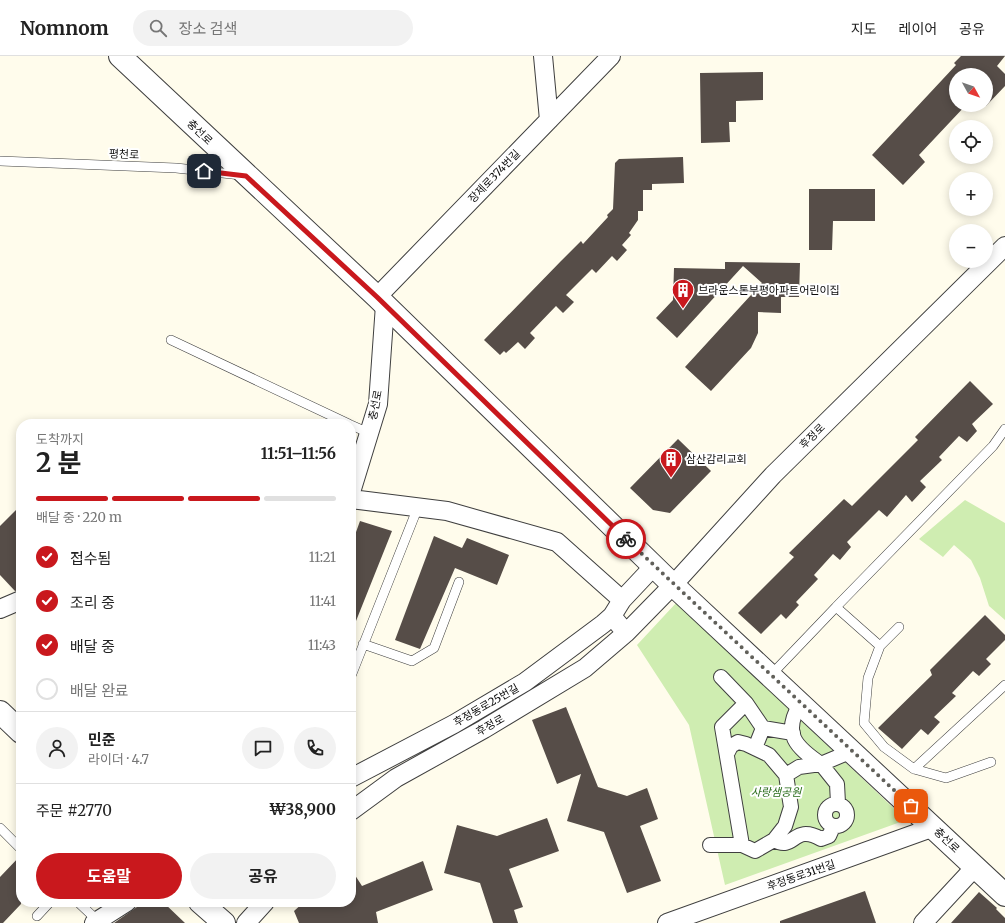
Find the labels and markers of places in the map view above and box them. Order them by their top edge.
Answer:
pin [187,154,221,188]
building icon: 브라운스톤부평아파트어린이집 [670,277,696,310]
place label: 브라운스톤부평아파트어린이집 [698,283,840,297]
building icon: 삼산감리교회 [658,446,684,479]
place label: 삼산감리교회 [686,452,747,466]
pin [894,789,928,823]

